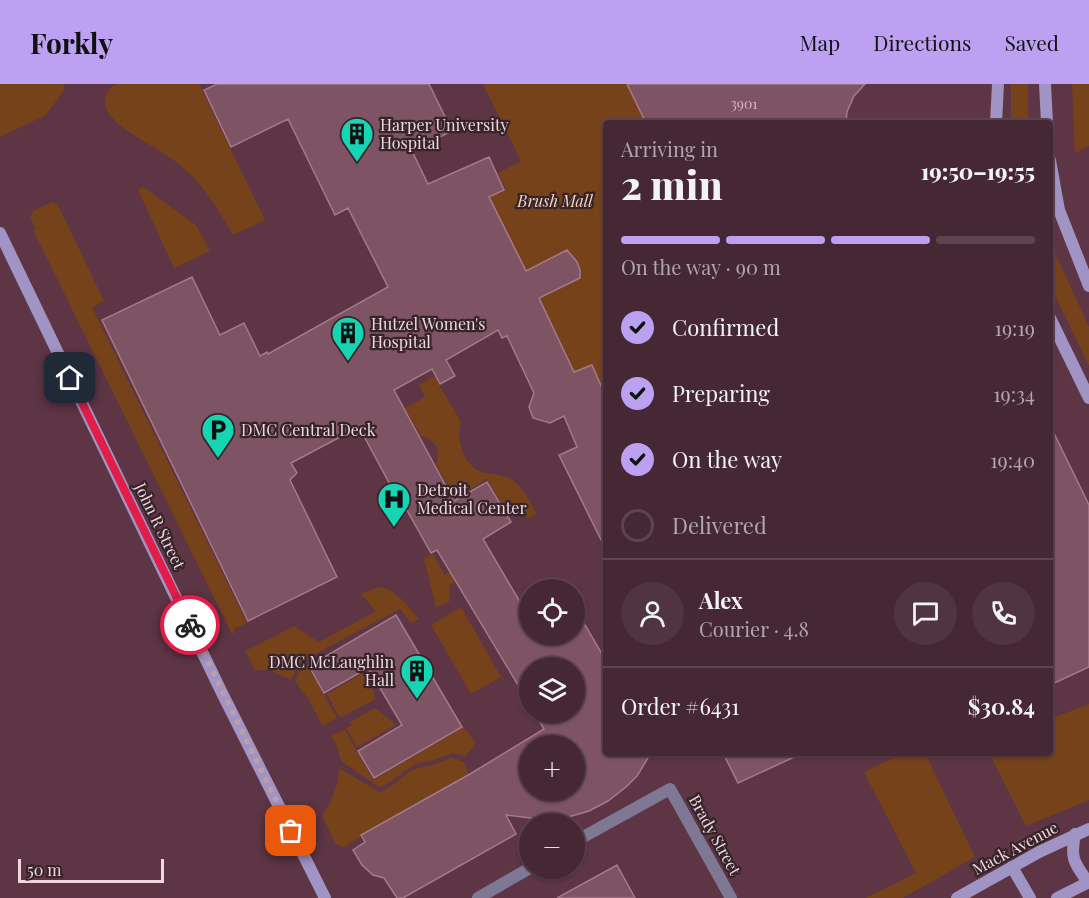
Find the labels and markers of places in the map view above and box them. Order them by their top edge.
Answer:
place label: Harper University Hospital [380,114,509,153]
building icon: Harper University Hospital [339,116,375,163]
place label: Hutzel Women's Hospital [371,313,485,352]
building icon: Hutzel Women's Hospital [330,315,366,362]
pin [44,352,95,403]
parking icon: DMC Central Deck [200,412,236,459]
place label: DMC Central Deck [241,419,376,440]
place label: Detroit Medical Center [417,479,527,518]
hospital icon: Detroit Medical Center [376,481,412,528]
place label: DMC McLaughlin Hall [269,651,394,690]
building icon: DMC McLaughlin Hall [399,653,435,700]
pin [265,805,316,856]

